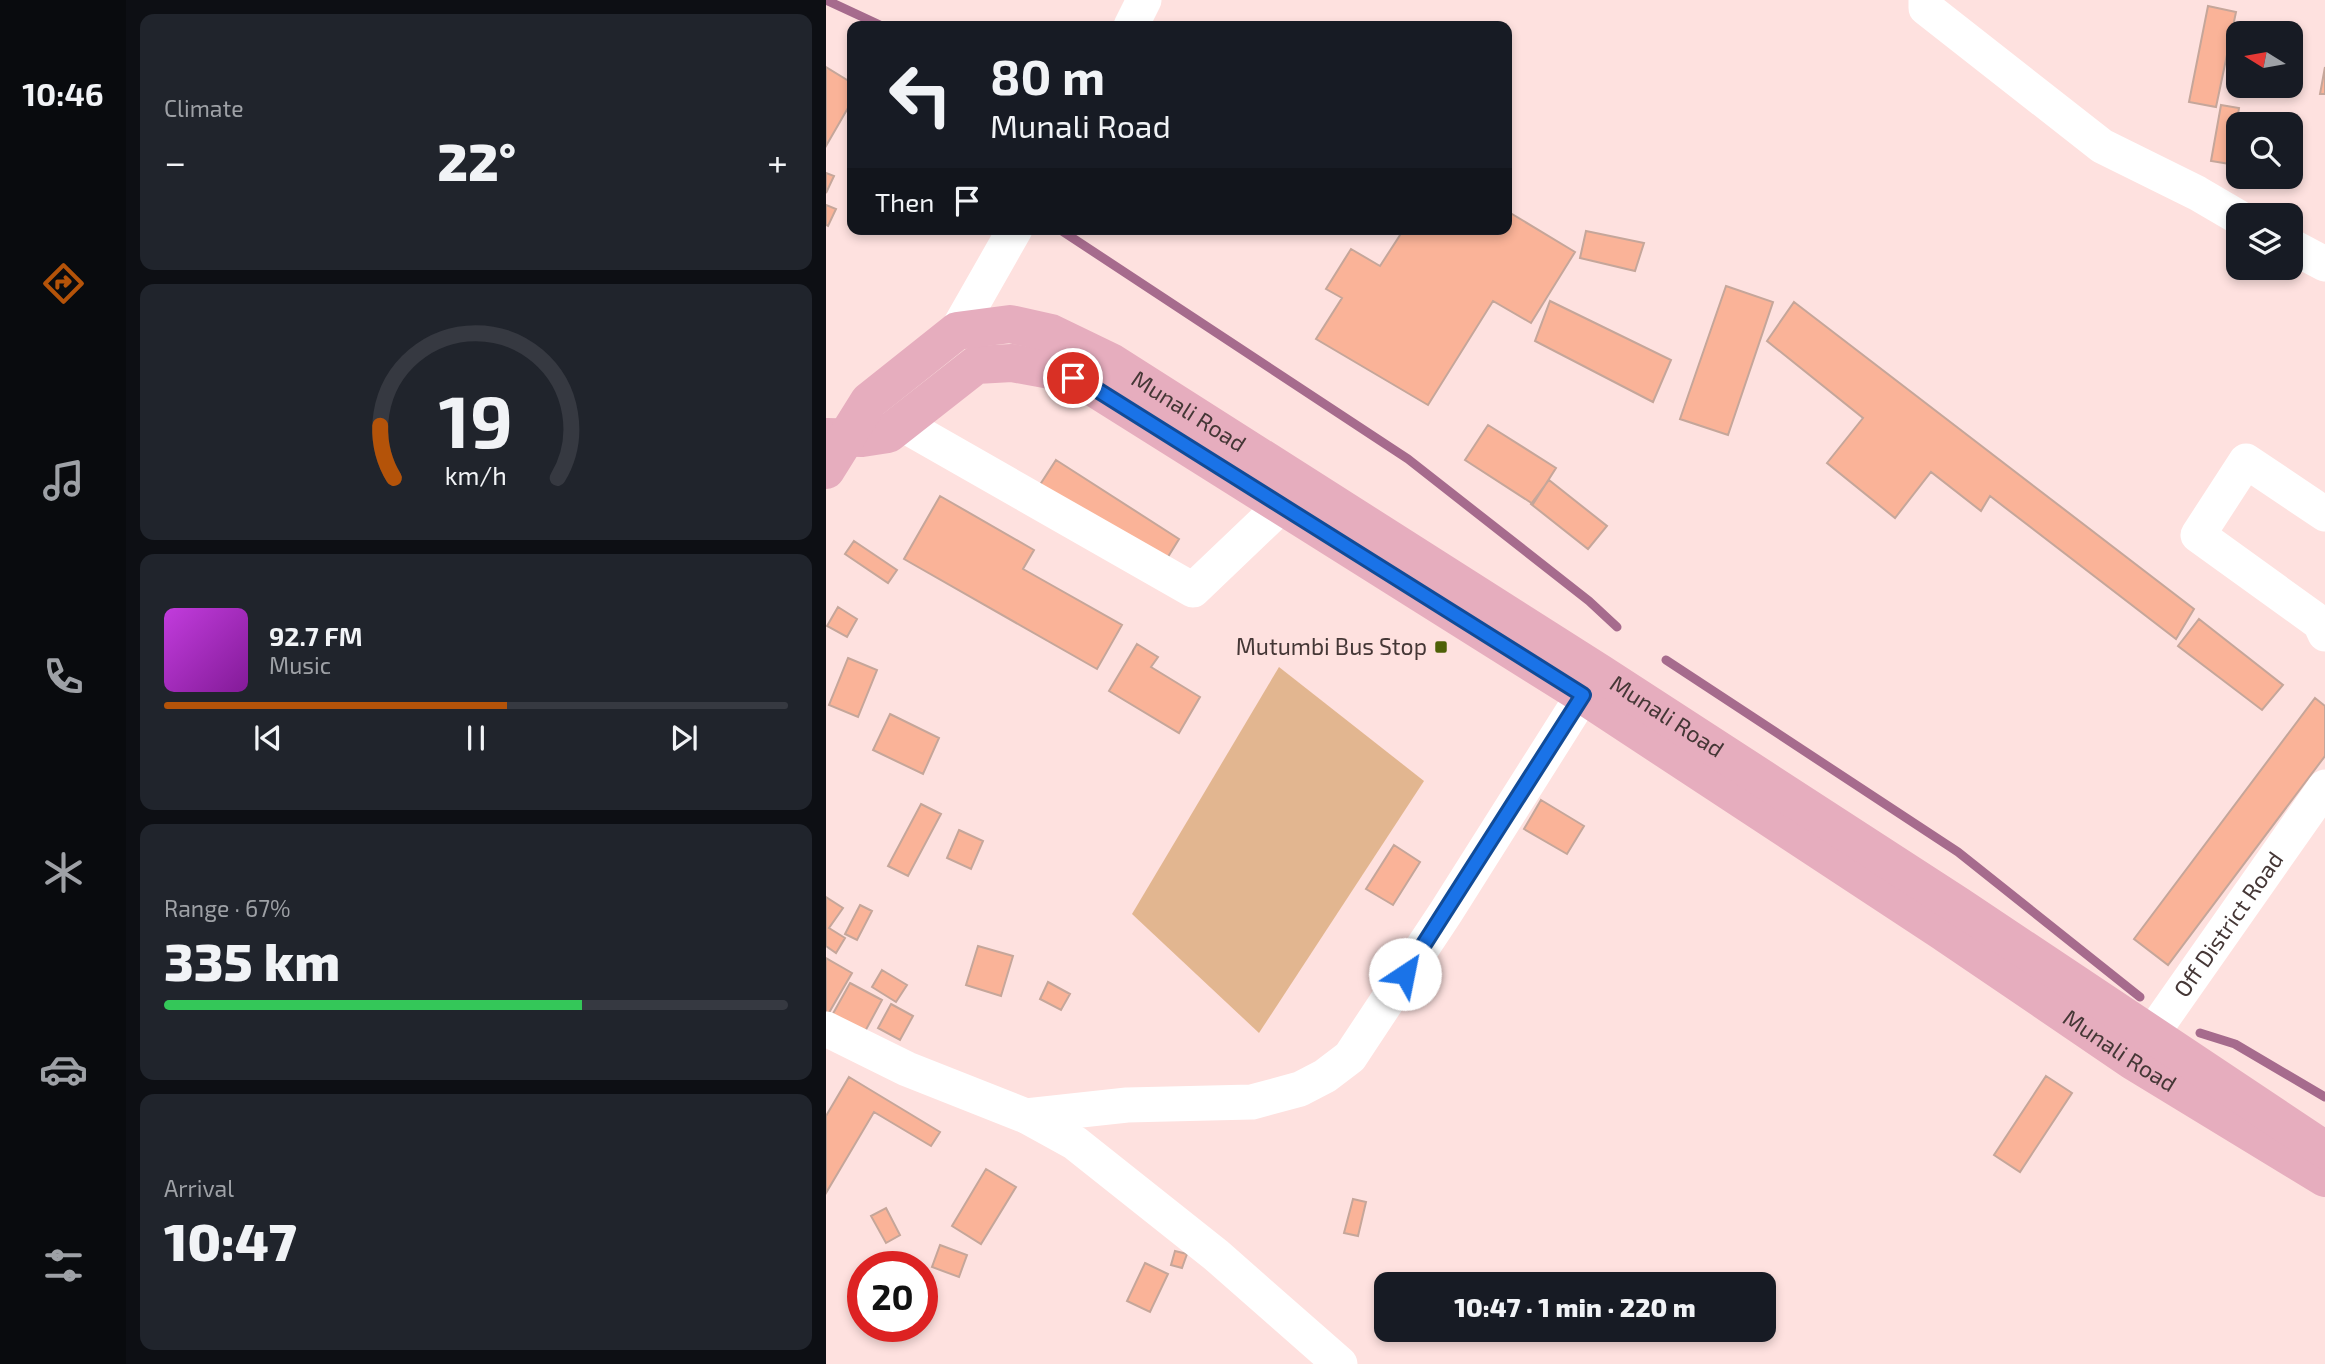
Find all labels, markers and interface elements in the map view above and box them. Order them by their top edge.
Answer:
north arrow [2226,21,2303,98]
map controls [2226,21,2303,280]
text: 80 m [990,46,1105,105]
icon: left [875,49,966,140]
text: 10:46 [22,74,104,112]
text: Climate [164,94,244,122]
text: Munali Road [990,106,1171,144]
button: search [2226,112,2303,189]
text: 22° [437,129,516,191]
text: − [164,138,186,184]
text: + [767,138,788,184]
icon: arrive [948,182,986,220]
text: Then [875,186,934,217]
button: layers [2226,203,2303,280]
icon: directions [39,259,88,308]
pin [1043,348,1103,408]
icon: arrive [1054,359,1092,397]
street label: Munali Road [1127,364,1252,457]
text: 19 [439,375,513,463]
icon: music [39,456,88,505]
text: km/h [445,460,507,490]
text: 92.7 FM [269,620,363,651]
place label: Mutumbi Bus Stop [1236,632,1427,660]
marker: Mutumbi Bus Stop [1433,639,1449,655]
text: Music [269,651,331,679]
icon: phone [39,652,88,701]
street label: Munali Road [1605,668,1730,763]
icon: previous [249,719,287,757]
icon: pause [457,719,495,757]
icon: next [665,719,703,757]
street label: Off District Road [2167,846,2288,1002]
icon: climate [39,848,88,897]
text: Range · 67% [164,894,290,922]
text: 335 km [164,929,340,991]
position arrow [1368,937,1442,1011]
street label: Munali Road [2058,1003,2182,1097]
icon: car [39,1045,88,1094]
text: Arrival [164,1174,234,1202]
text: 10:47 [164,1209,297,1271]
icon: filters [39,1241,88,1290]
speed limit sign: 20 [847,1251,938,1342]
text: 10:47 · 1 min · 220 m [1454,1291,1696,1322]

